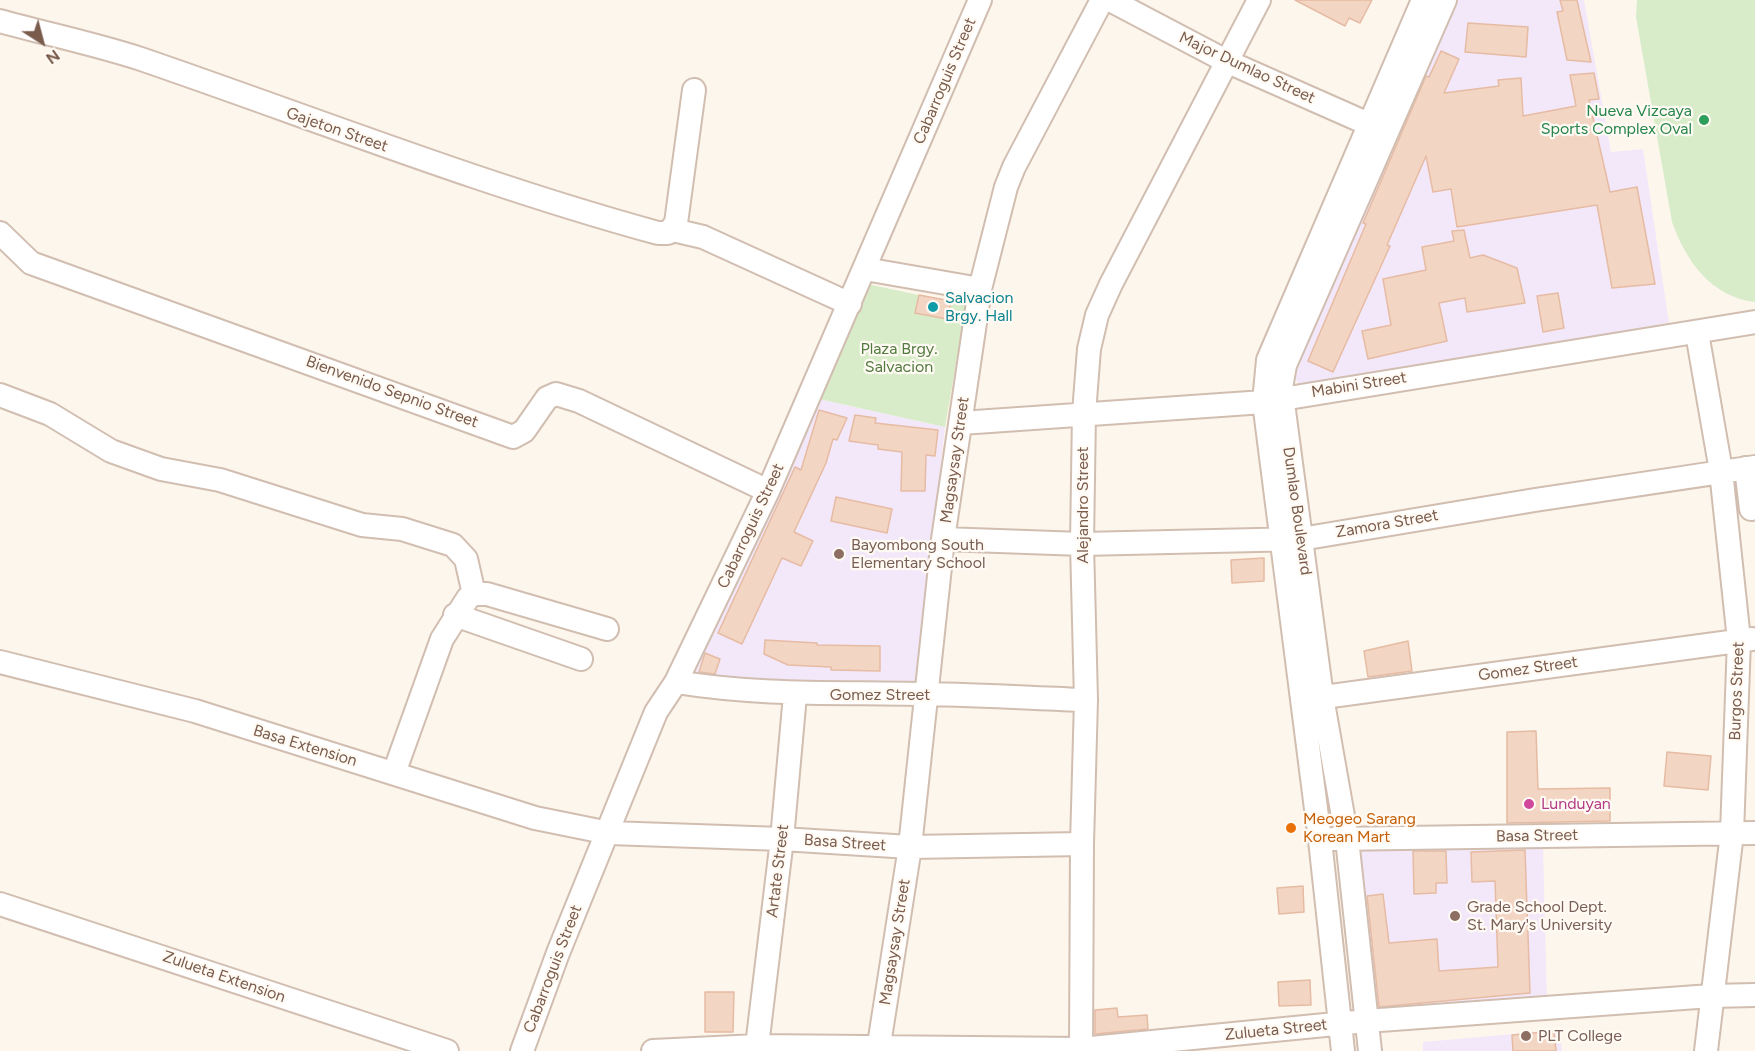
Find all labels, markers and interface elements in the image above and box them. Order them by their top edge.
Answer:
north arrow [12,12,72,72]
street label: Cabarroguis Street [910,15,980,147]
street label: Major Dumlao Street [1176,28,1318,108]
text: N [42,46,63,68]
place label: Nueva Vizcaya Sports Complex Oval [1541,101,1692,139]
street label: Gajeton Street [284,104,390,156]
marker: Nueva Vizcaya Sports Complex Oval [1697,113,1711,127]
place label: Salvacion Brgy. Hall [945,288,1013,326]
marker: Salvacion Brgy. Hall [926,300,940,314]
park label: Plaza Brgy. Salvacion [860,339,938,377]
street label: Bienvenido Sepnio Street [303,352,481,432]
street label: Mabini Street [1310,368,1408,402]
street label: Magsaysay Street [937,395,973,525]
street label: Alejandro Street [1073,446,1093,564]
street label: Dumlao Boulevard [1278,446,1316,576]
street label: Cabarroguis Street [714,461,788,591]
street label: Zamora Street [1334,506,1440,542]
place label: Bayombong South Elementary School [851,535,985,573]
marker: Bayombong South Elementary School [832,547,846,561]
street label: Burgos Street [1726,641,1748,741]
street label: Gomez Street [1477,653,1579,685]
street label: Gomez Street [830,685,930,705]
street label: Basa Extension [251,721,359,771]
place label: Lunduyan [1541,794,1611,814]
marker: Lunduyan [1522,797,1536,811]
place label: Meogeo Sarang Korean Mart [1303,809,1416,847]
marker: Meogeo Sarang Korean Mart [1284,821,1298,835]
street label: Artate Street [763,823,793,919]
street label: Basa Street [1496,826,1578,846]
street label: Basa Street [803,831,887,855]
street label: Magsaysay Street [876,877,914,1007]
place label: Grade School Dept. St. Mary's University [1467,897,1612,935]
street label: Cabarroguis Street [520,902,586,1036]
marker: Grade School Dept. St. Mary's University [1448,909,1462,923]
street label: Zulueta Extension [160,947,288,1007]
street label: Zulueta Street [1224,1015,1328,1045]
place label: PLT College [1538,1026,1622,1046]
marker: PLT College [1519,1029,1533,1043]

